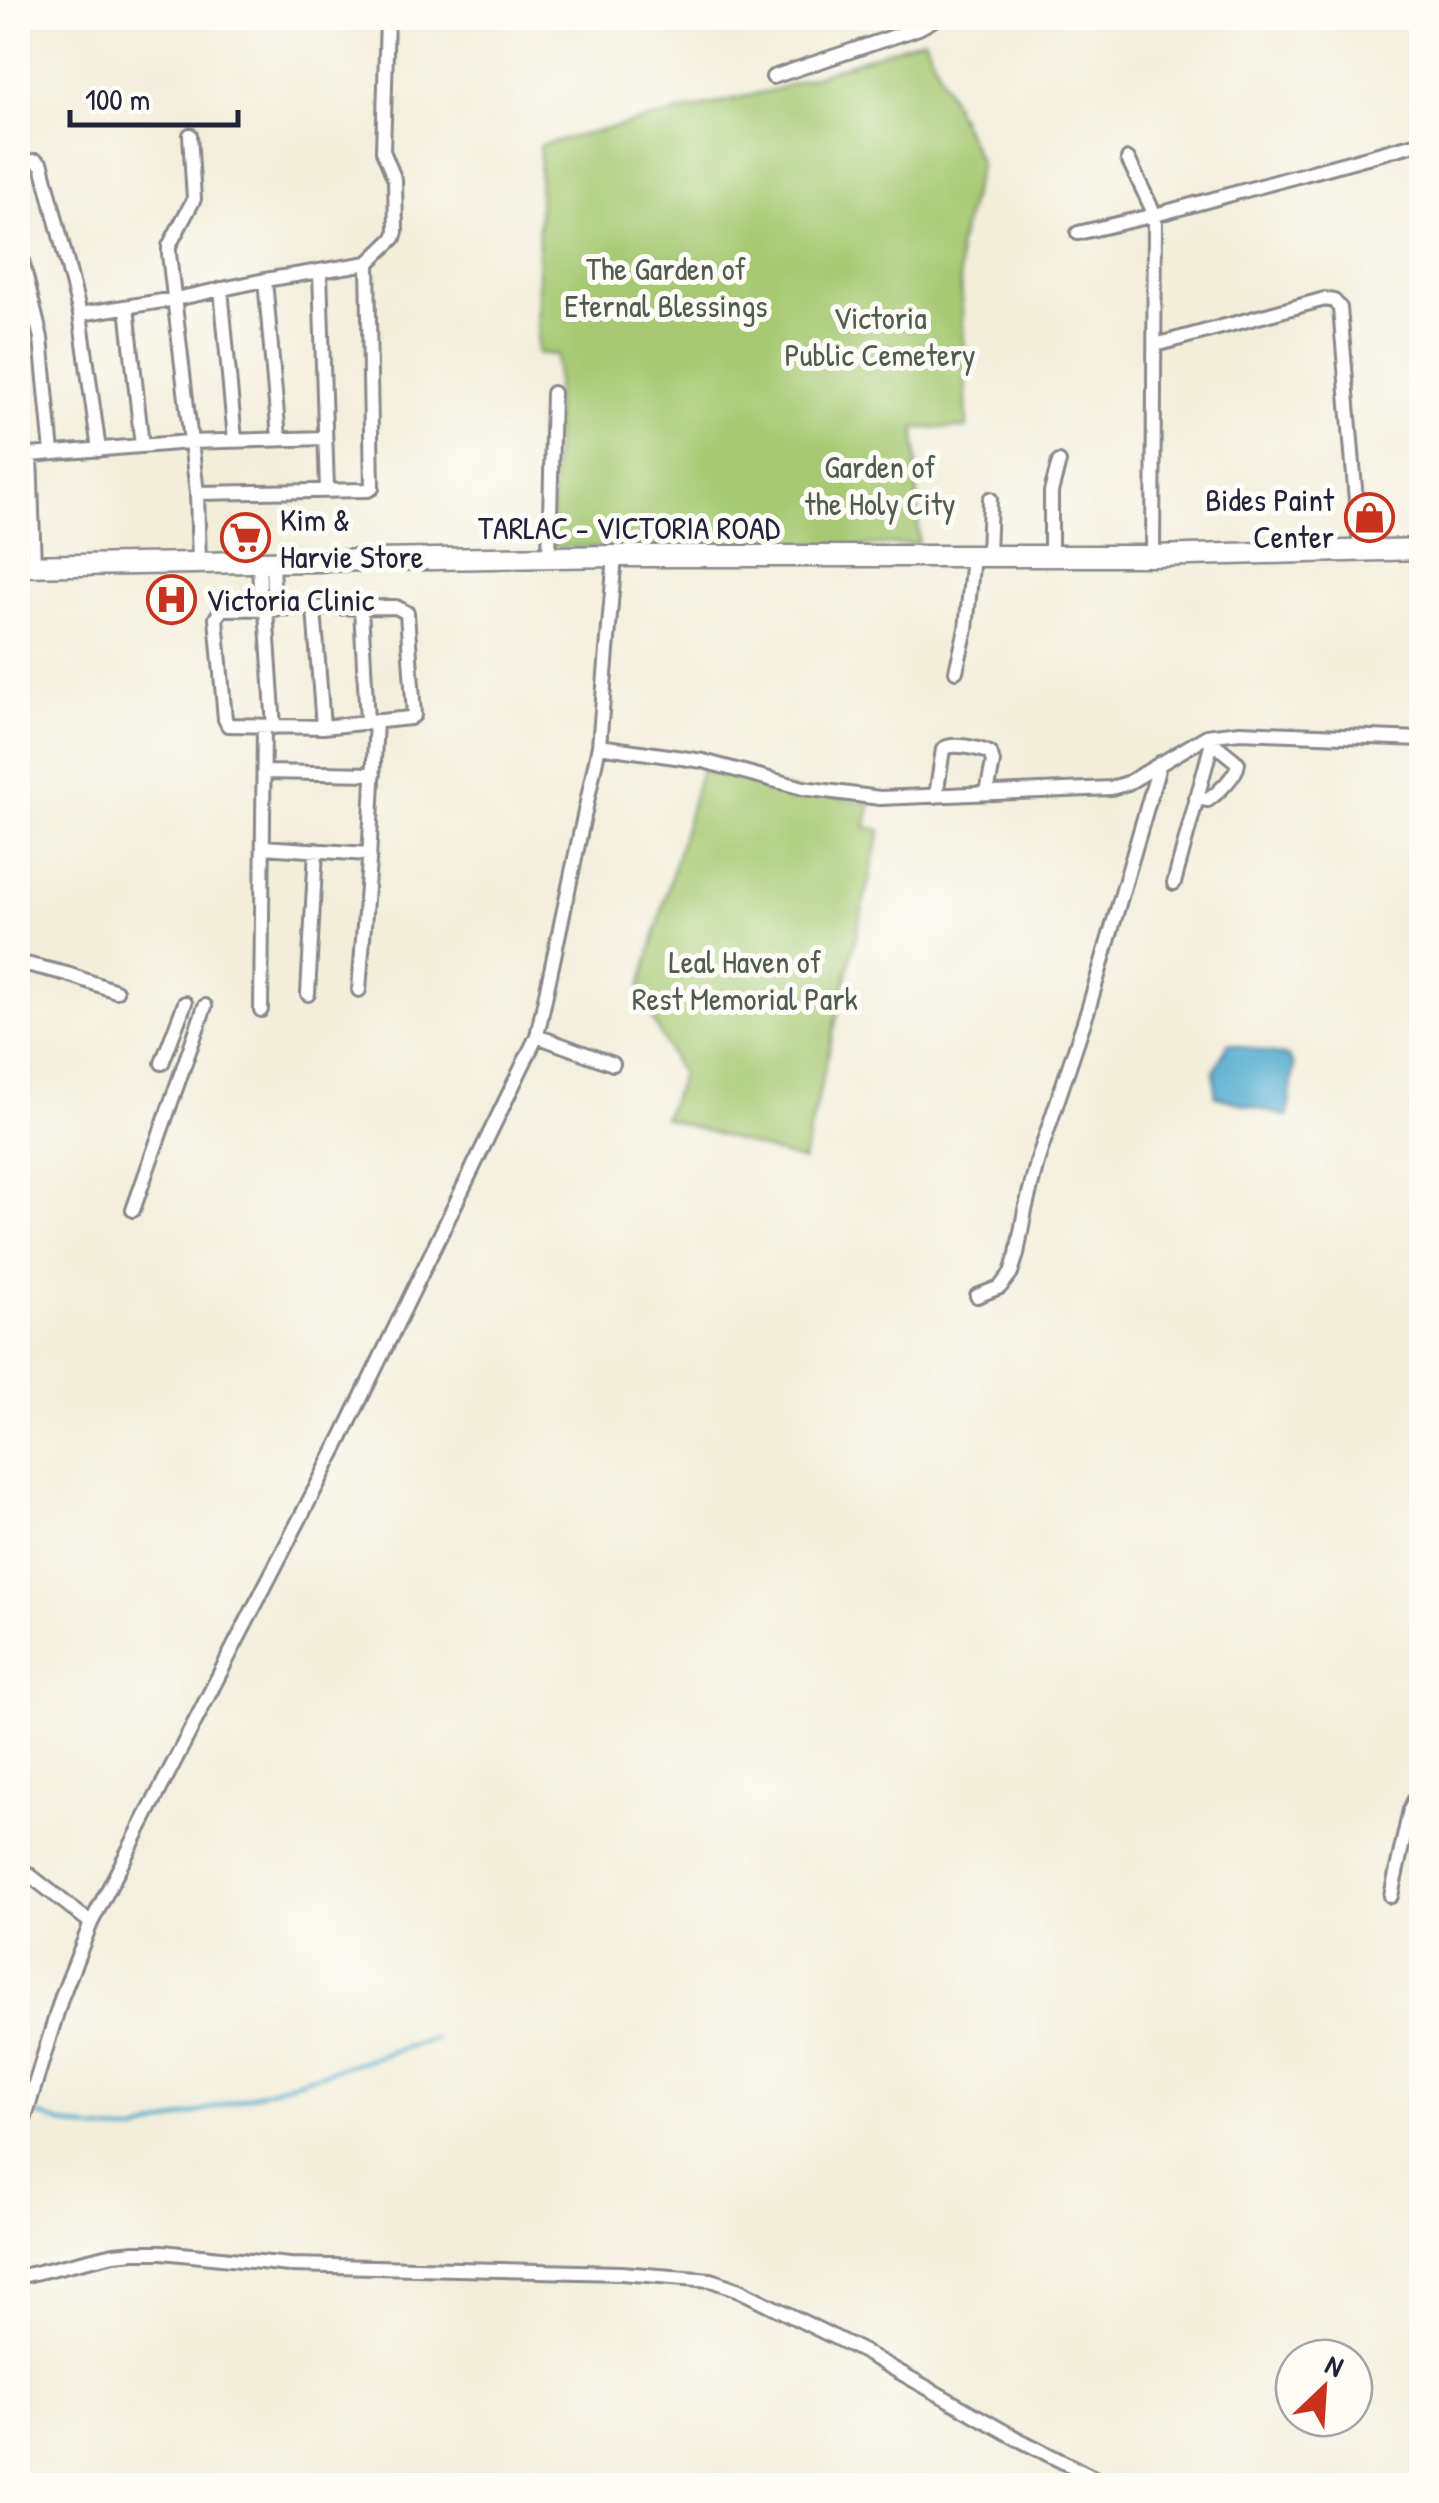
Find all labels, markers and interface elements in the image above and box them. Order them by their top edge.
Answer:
scale bar [70,65,238,127]
text: 100 m [85,79,150,119]
park label: The Garden of Eternal Blessings [564,247,768,327]
park label: Victoria Public Cemetery [784,296,976,376]
park label: Garden of the Holy City [804,445,956,525]
place label: Bides Paint Center [1205,478,1335,558]
shop icon: Bides Paint Center [1343,492,1395,544]
place label: Kim & Harvie Store [280,498,424,578]
street label: TARLAC - VICTORIA ROAD [478,506,780,549]
supermarket icon: Kim & Harvie Store [219,512,271,564]
hospital icon: Victoria Clinic [145,574,197,626]
place label: Victoria Clinic [206,578,375,621]
park label: Leal Haven of Rest Memorial Park [632,940,858,1020]
north arrow [1274,2338,1374,2438]
text: N [1320,2345,1349,2386]

